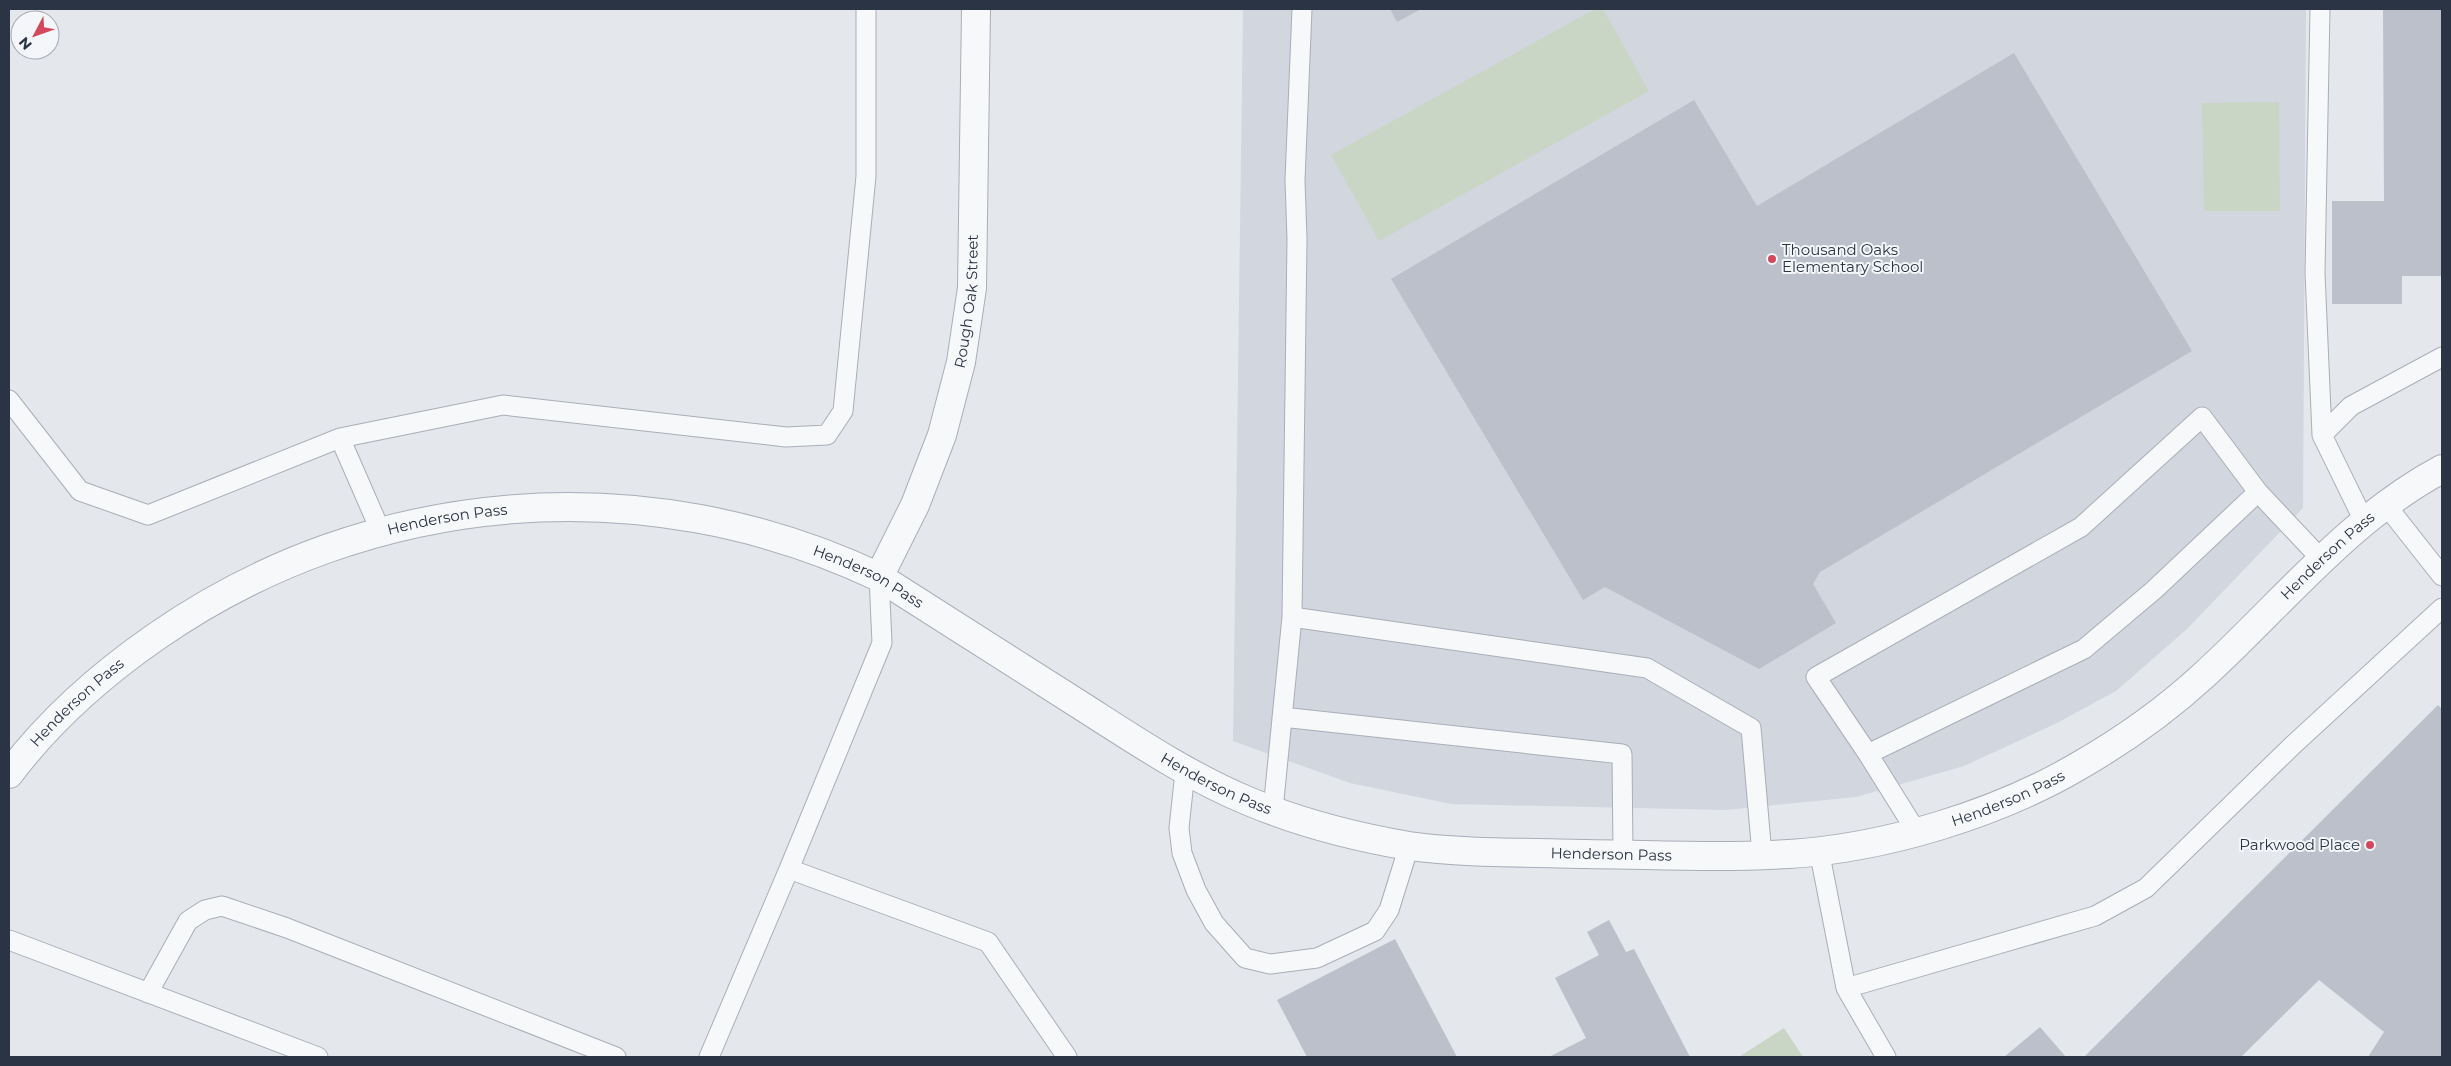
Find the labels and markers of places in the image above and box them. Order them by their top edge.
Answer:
place label: Thousand Oaks Elementary School [1782,240,1923,276]
marker: Thousand Oaks Elementary School [1766,253,1778,265]
place label: Parkwood Place [2239,835,2360,854]
marker: Parkwood Place [2364,839,2376,851]

